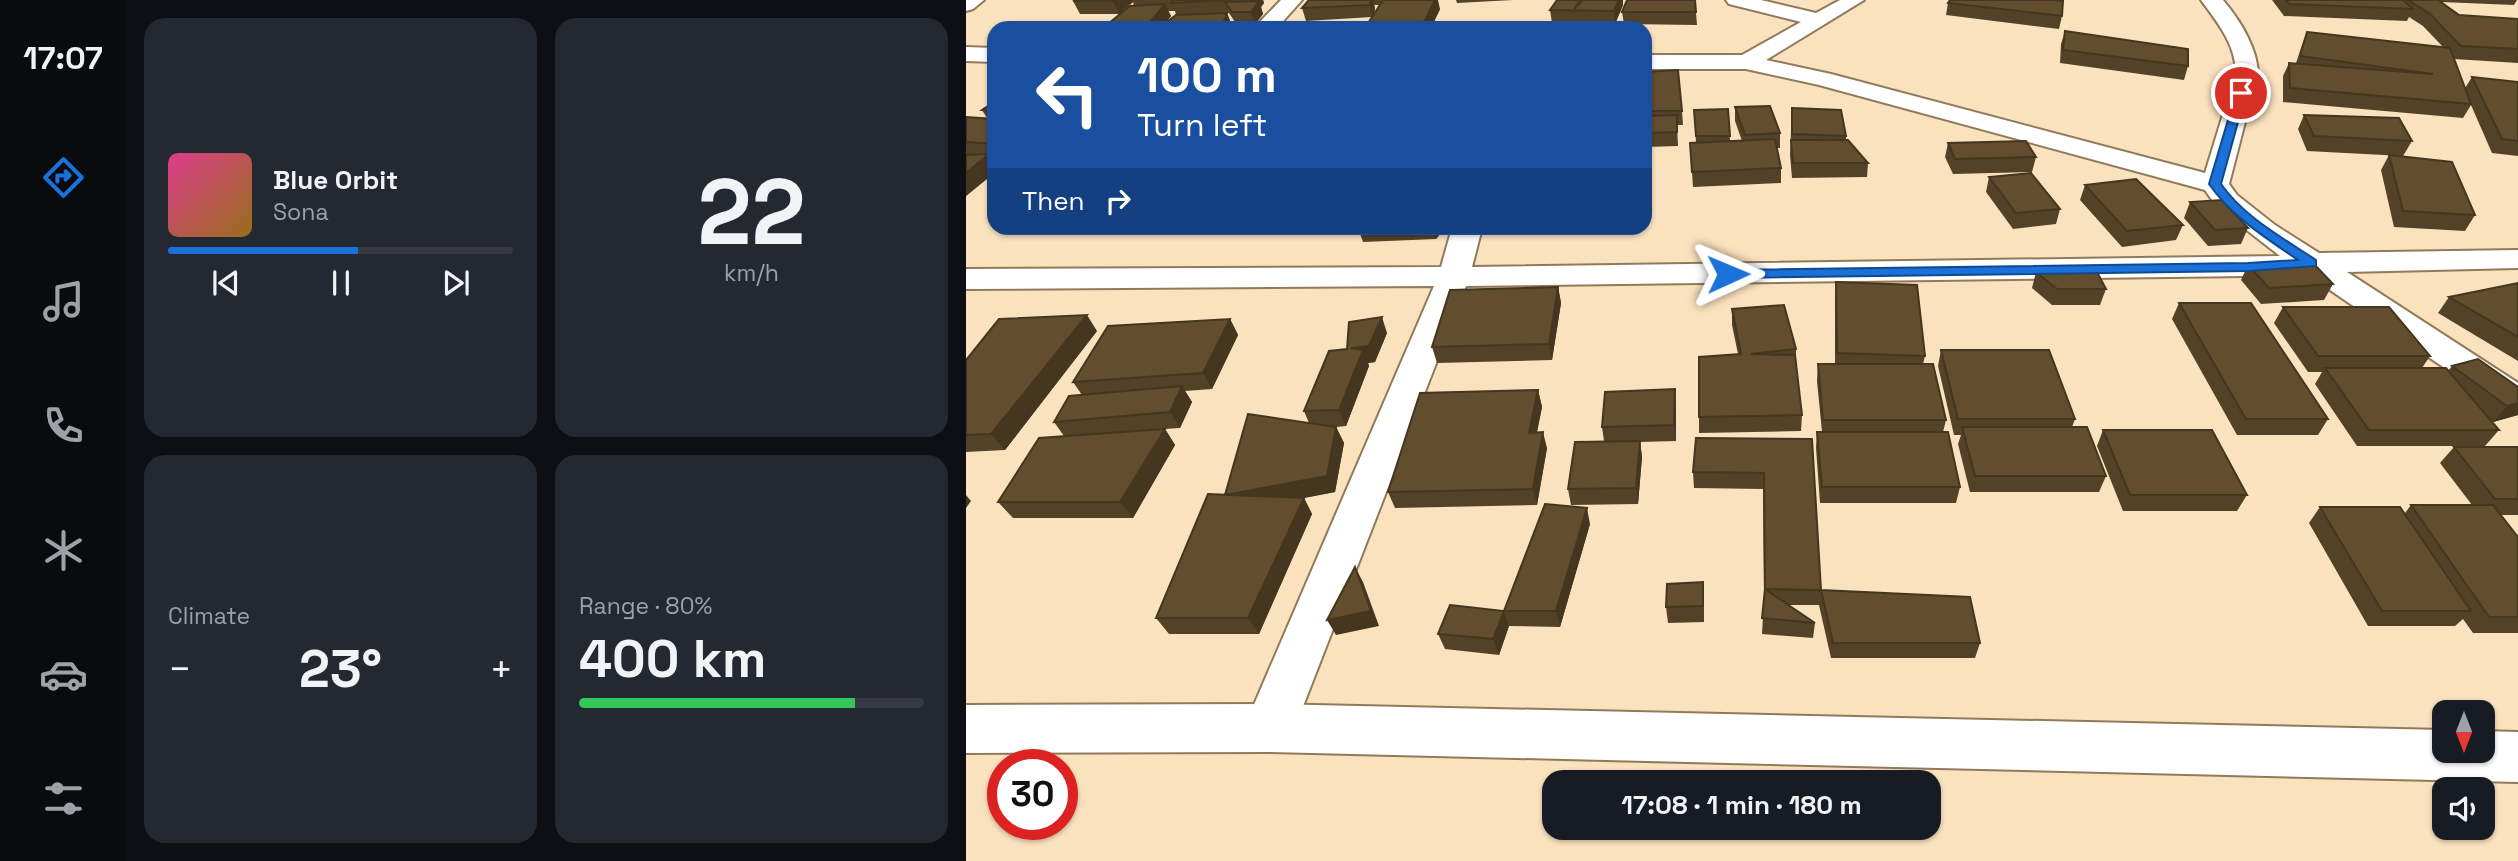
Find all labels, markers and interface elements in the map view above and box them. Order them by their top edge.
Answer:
text: 17:07 [23,38,103,78]
text: 100 m [1137,44,1277,106]
icon: left [1022,49,1113,140]
pin [2211,63,2271,123]
icon: arrive [2222,74,2260,112]
text: Turn left [1137,105,1267,145]
icon: directions [39,153,88,202]
text: 22 [697,154,806,271]
text: Blue Orbit [273,163,398,197]
icon: right [1099,182,1137,220]
text: Then [1022,184,1085,218]
text: Sona [273,197,329,227]
position arrow [1691,237,1765,311]
text: km/h [724,258,779,288]
icon: previous [207,264,245,302]
icon: pause [322,264,360,302]
icon: next [437,264,475,302]
icon: music [39,277,88,326]
icon: phone [39,401,88,450]
icon: climate [39,526,88,575]
text: Range · 80% [579,591,712,621]
text: Climate [168,601,250,631]
text: 400 km [579,626,766,692]
text: 23° [299,636,382,702]
text: − [168,645,192,693]
text: + [489,645,513,693]
icon: car [39,650,88,699]
north arrow [2432,700,2496,763]
map controls [2432,700,2495,840]
speed limit sign: 30 [987,749,1078,840]
icon: filters [39,774,88,823]
button: sound [2432,777,2495,840]
text: 17:08 · 1 min · 180 m [1621,788,1862,822]

